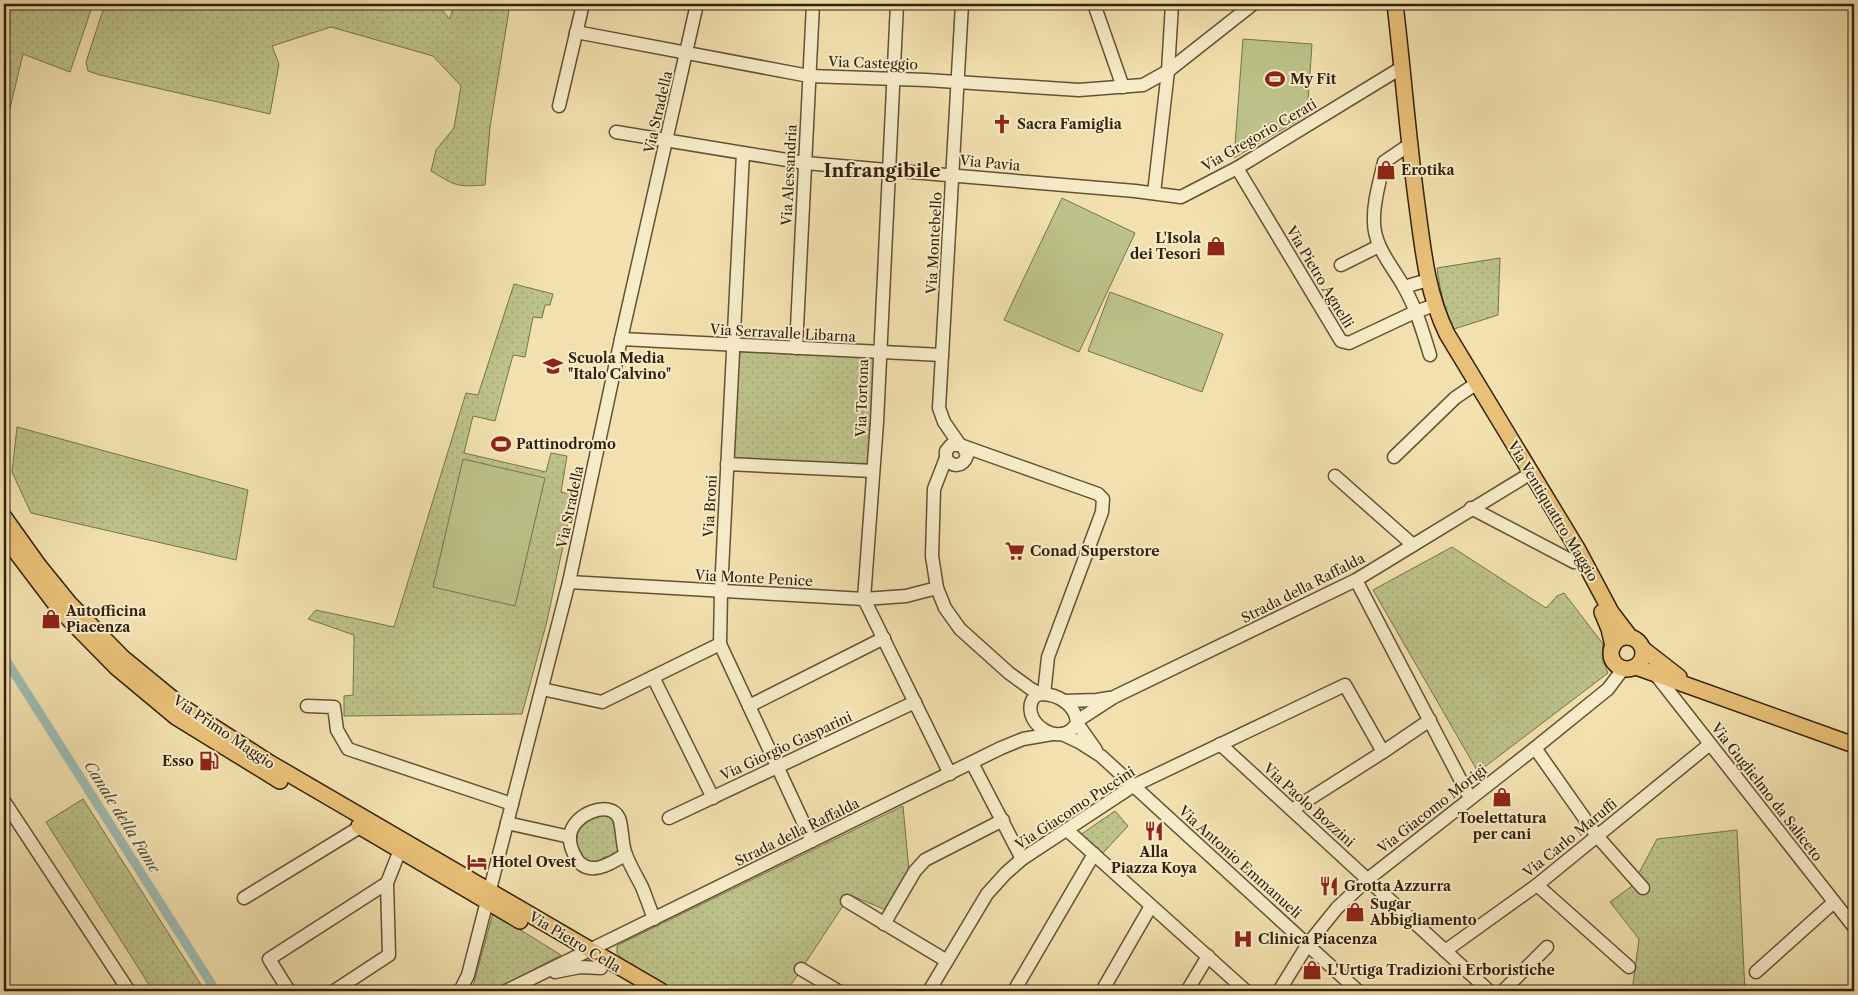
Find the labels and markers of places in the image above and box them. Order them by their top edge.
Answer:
sports icon: My Fit [1264,68,1286,90]
place label: My Fit [1290,70,1337,88]
church icon: Sacra Famiglia [991,113,1013,135]
place label: Sacra Famiglia [1017,115,1123,133]
shop icon: Erotika [1375,159,1397,181]
place label: Erotika [1401,161,1455,179]
place label: L'Isola dei Tesori [1130,229,1202,263]
shop icon: L'Isola dei Tesori [1205,235,1227,257]
place label: Scuola Media "Italo Calvino" [568,349,671,383]
school or university icon: Scuola Media "Italo Calvino" [542,355,564,377]
sports icon: Pattinodromo [490,433,512,455]
place label: Pattinodromo [516,435,616,453]
supermarket icon: Conad Superstore [1004,540,1026,562]
place label: Conad Superstore [1030,542,1160,560]
place label: Autofficina Piacenza [65,602,147,636]
shop icon: Autofficina Piacenza [40,608,62,630]
fuel station icon: Esso [198,750,220,772]
place label: Esso [162,752,194,770]
shop icon: Toelettatura per cani [1491,786,1513,808]
place label: Toelettatura per cani [1457,809,1547,843]
restaurant icon: Alla Piazza Koya [1143,820,1165,842]
place label: Alla Piazza Koya [1111,843,1198,877]
hotel icon: Hotel Ovest [466,851,488,873]
place label: Hotel Ovest [492,853,577,871]
restaurant icon: Grotta Azzurra [1318,875,1340,897]
place label: Grotta Azzurra [1344,877,1452,895]
place label: Sugar Abbigliamento [1369,895,1477,929]
shop icon: Sugar Abbigliamento [1344,901,1366,923]
hospital icon: Clinica Piacenza [1232,928,1254,950]
place label: Clinica Piacenza [1258,930,1378,948]
shop icon: L'Urtiga Tradizioni Erboristiche [1301,959,1323,981]
place label: L'Urtiga Tradizioni Erboristiche [1327,961,1555,979]

